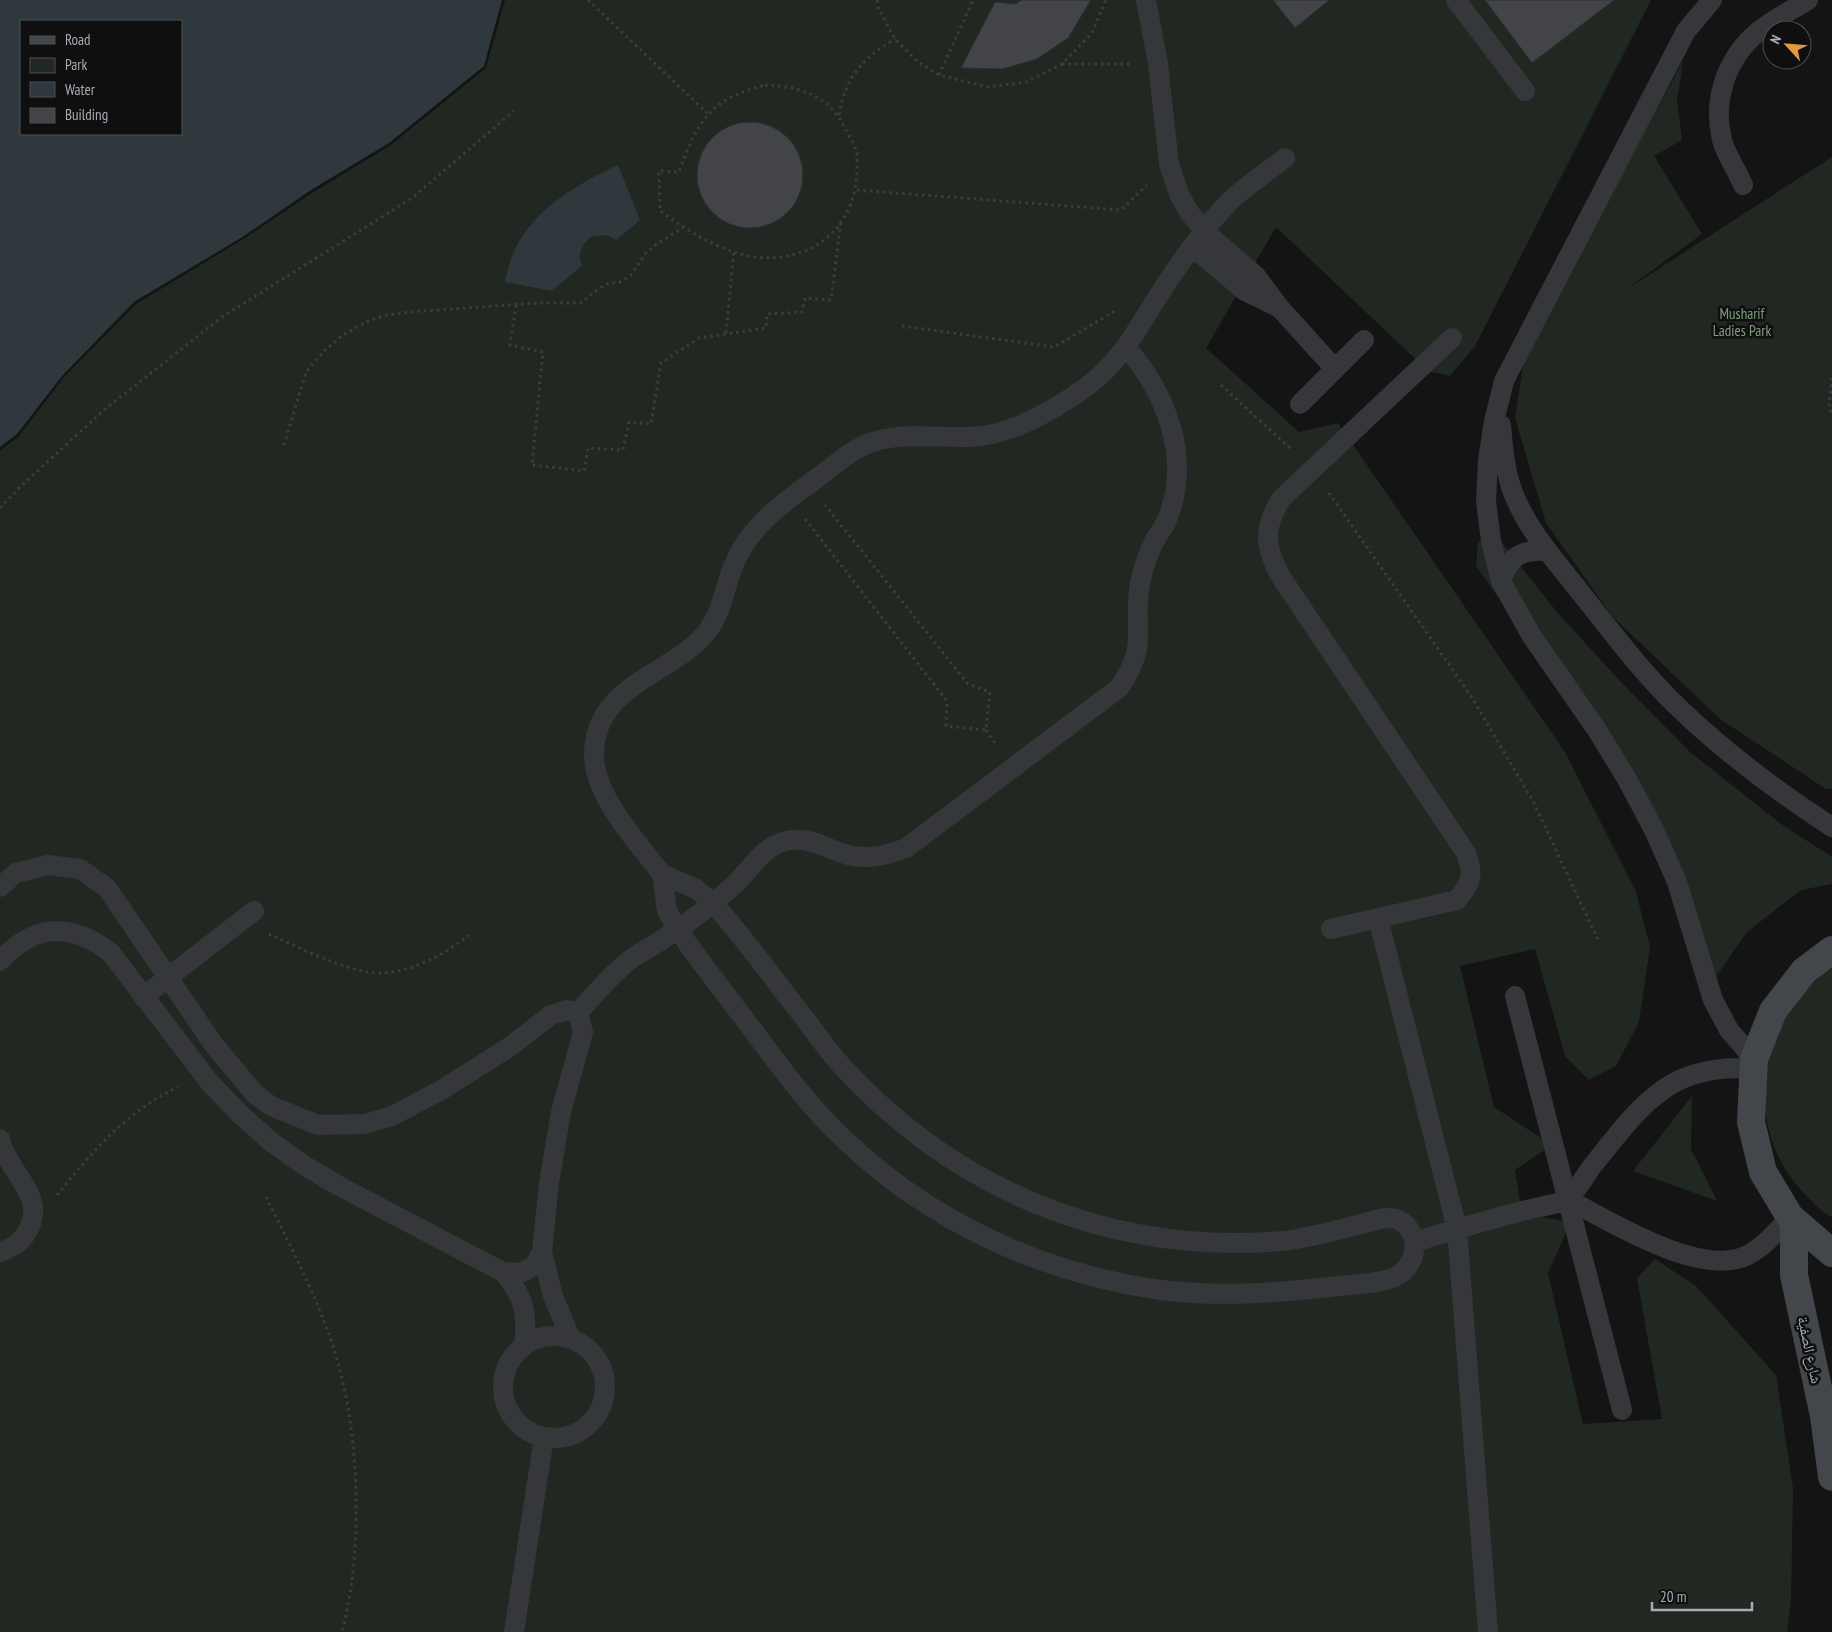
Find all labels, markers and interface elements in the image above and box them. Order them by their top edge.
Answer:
legend [20,20,182,135]
north arrow [1762,20,1812,70]
text: Road [65,30,91,49]
text: N [1766,32,1785,47]
text: Park [65,55,87,74]
text: Water [65,80,96,99]
text: Building [65,105,108,124]
park label: Musharif Ladies Park [1713,304,1771,340]
street label: شارع الصفية [1793,1315,1826,1386]
scale bar [1652,1580,1752,1612]
text: 20 m [1660,1587,1686,1606]

